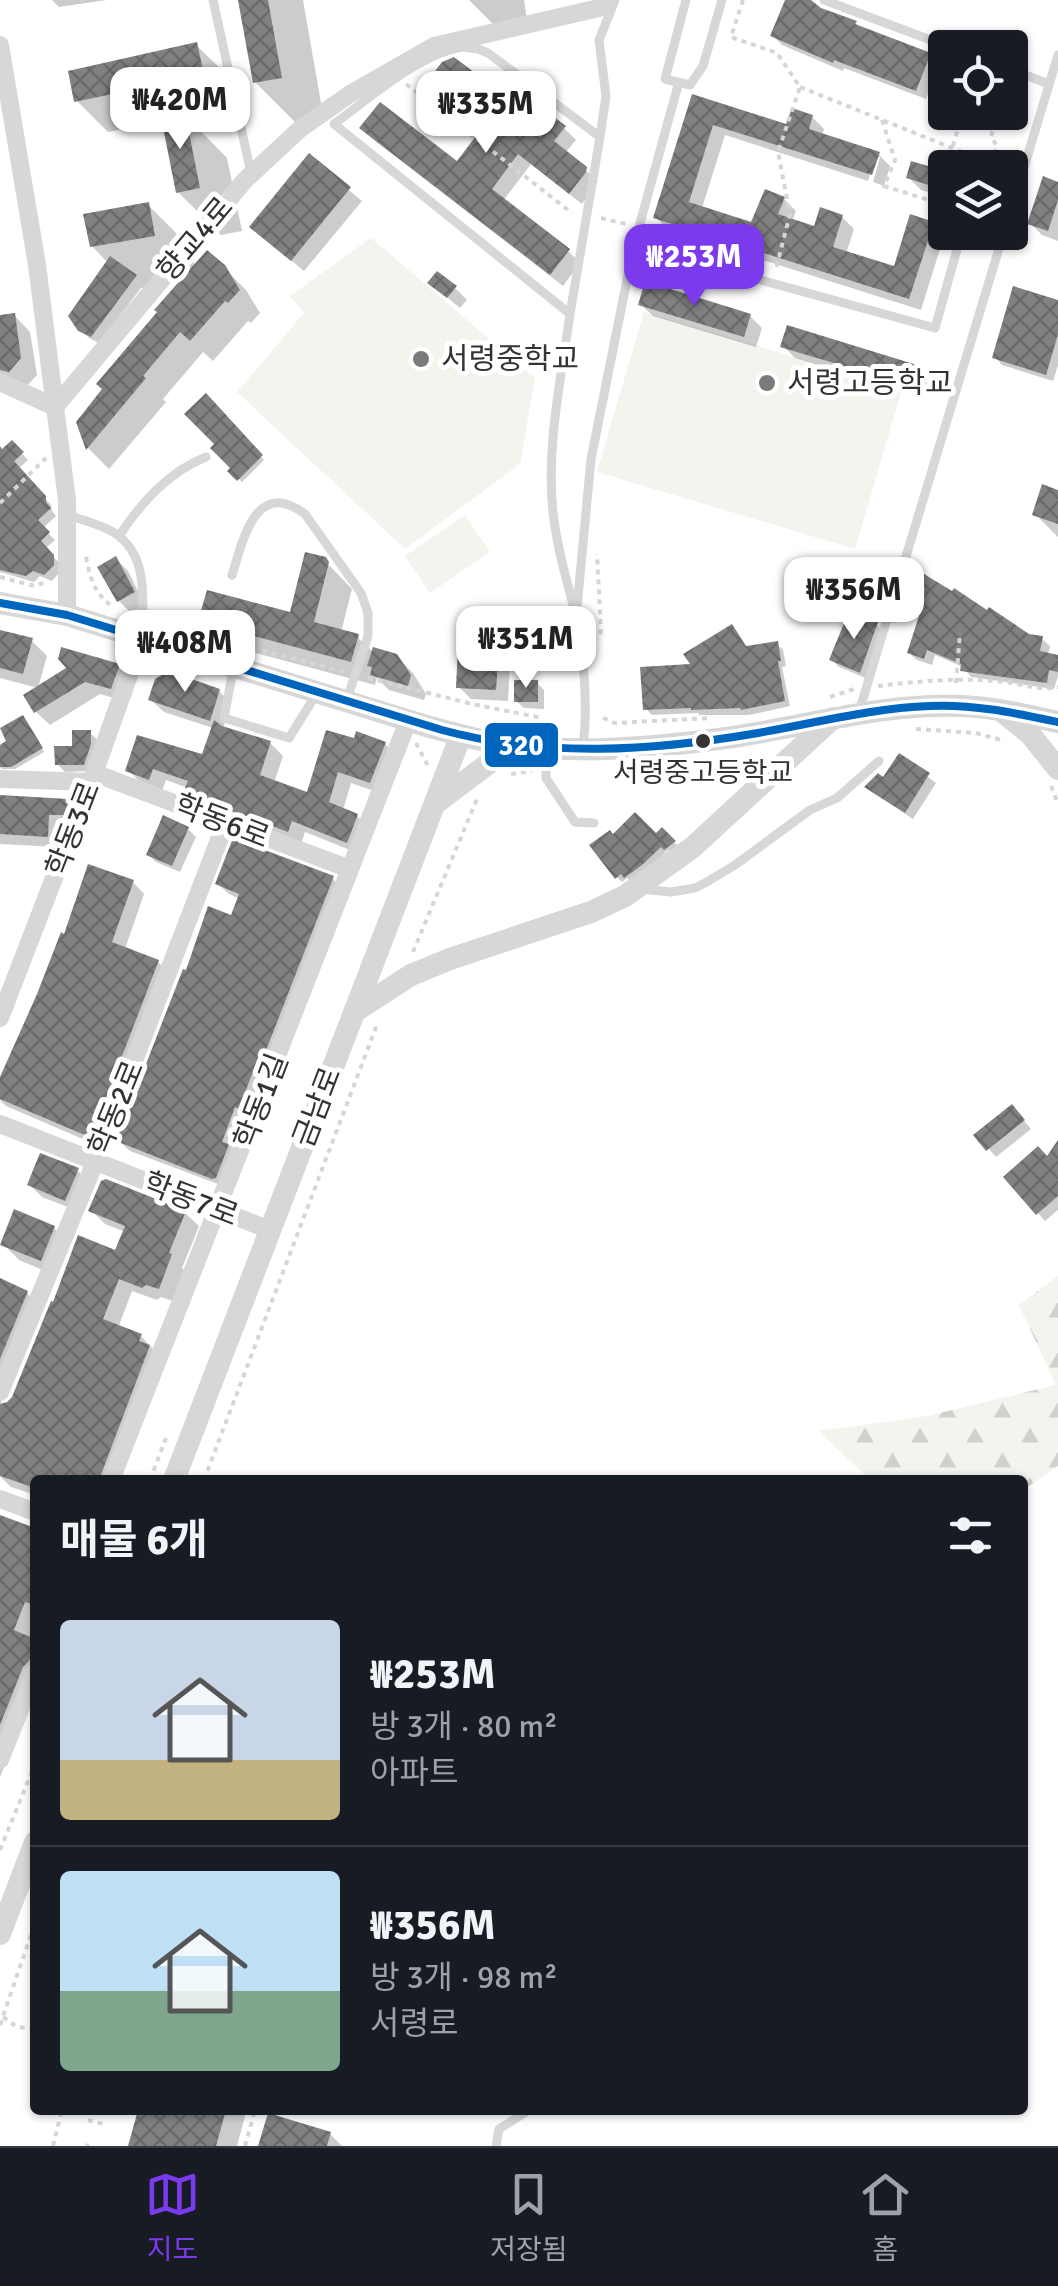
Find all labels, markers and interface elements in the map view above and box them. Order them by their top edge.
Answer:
map controls [928,30,1028,250]
button: locate [928,30,1028,130]
pin: ₩420M [110,67,250,152]
pin: ₩335M [416,71,556,156]
text: ₩420M [132,80,228,119]
text: ₩335M [438,84,534,123]
button: layers [928,150,1028,250]
street label: 향교4로 [149,190,241,289]
pin: ₩253M [624,224,764,309]
text: ₩253M [646,237,742,276]
place label: 서령중학교 [441,341,579,378]
marker: 서령중학교 [410,348,432,370]
place label: 서령고등학교 [787,365,953,402]
marker: 서령고등학교 [756,372,778,394]
pin: ₩356M [784,557,924,642]
text: ₩356M [806,570,902,609]
pin: ₩351M [456,606,596,691]
pin: ₩408M [115,610,255,695]
text: ₩351M [478,619,574,658]
text: ₩408M [137,623,233,662]
line badge: 320 [483,721,560,769]
text: 320 [498,729,544,763]
marker: 서령중고등학교 [693,731,713,751]
place label: 서령중고등학교 [613,756,793,790]
street label: 학동3로 [38,776,108,882]
street label: 학동6로 [169,786,275,856]
street label: 학동1길 [226,1048,296,1154]
street label: 학동2로 [81,1055,152,1161]
street label: 금남로 [285,1062,350,1152]
street label: 학동7로 [138,1164,244,1234]
icon: filters [943,1508,998,1563]
text: 매물 6개 [60,1515,208,1566]
text: ₩253M [370,1649,496,1700]
icon: home [140,1660,260,1780]
text: 방 3개 · 80 m² [370,1707,558,1746]
text: 아파트 [370,1753,458,1792]
text: ₩356M [370,1900,496,1951]
icon: home [140,1911,260,2031]
text: 방 3개 · 98 m² [370,1958,558,1997]
text: 서령로 [370,2004,458,2043]
tab: 지도 [145,2167,200,2267]
tab: 저장됨 [490,2167,568,2267]
tab: 홈 [858,2167,913,2267]

